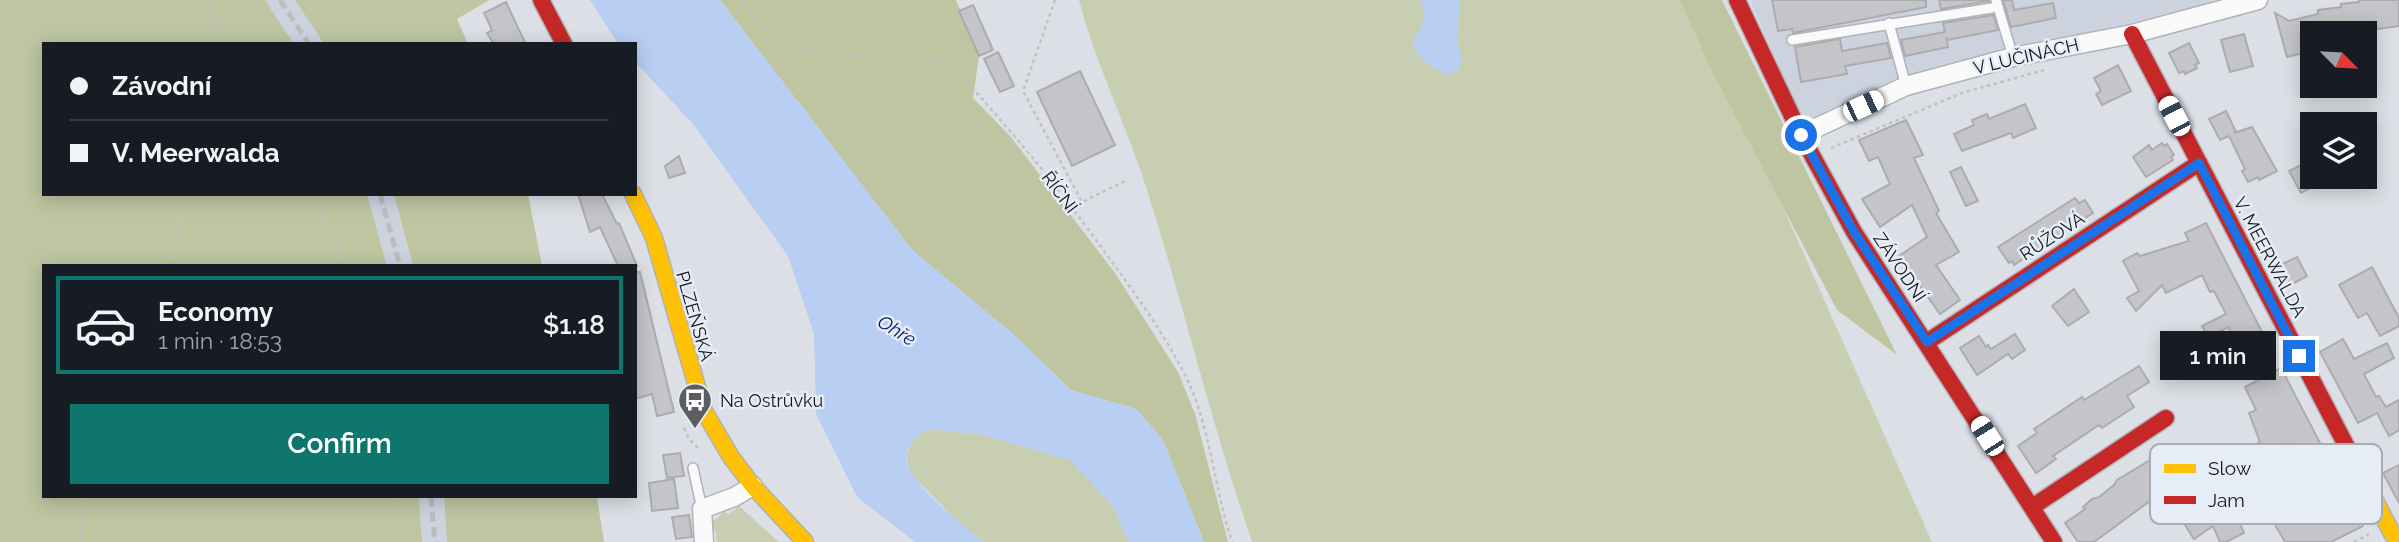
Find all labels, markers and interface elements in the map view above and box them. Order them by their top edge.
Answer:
north arrow [2300,21,2376,98]
map controls [2300,21,2377,189]
street label: V LUČINÁCH [1971,33,2081,78]
text: Závodní [112,71,211,101]
car [1840,88,1887,124]
car [2155,93,2194,139]
button: layers [2300,112,2377,189]
route start [1785,119,1817,151]
text: V. Meerwalda [112,138,280,168]
street label: ŘÍČNÍ [1037,166,1084,217]
street label: V. MEERWALDA [2230,193,2310,321]
street label: RŮŽOVÁ [2015,207,2088,265]
street label: ZÁVODNÍ [1869,228,1932,306]
street label: PLZEŇSKÁ [672,268,719,363]
icon: car [74,294,137,357]
text: Economy [158,297,273,327]
text: $1.18 [543,310,605,340]
water label: Ohře [874,310,920,350]
text: 1 min · 18:53 [158,327,282,354]
callout: 1 min [2159,332,2274,380]
route end [2283,340,2315,372]
text: 1 min [2189,342,2247,369]
bus stop icon: Na Ostrůvku [676,381,714,430]
place label: Na Ostrůvku [720,390,823,411]
button: Confirm [70,404,609,484]
car [1967,413,2008,459]
legend [2150,444,2382,524]
text: Slow [2208,457,2252,479]
text: Jam [2208,489,2245,511]

